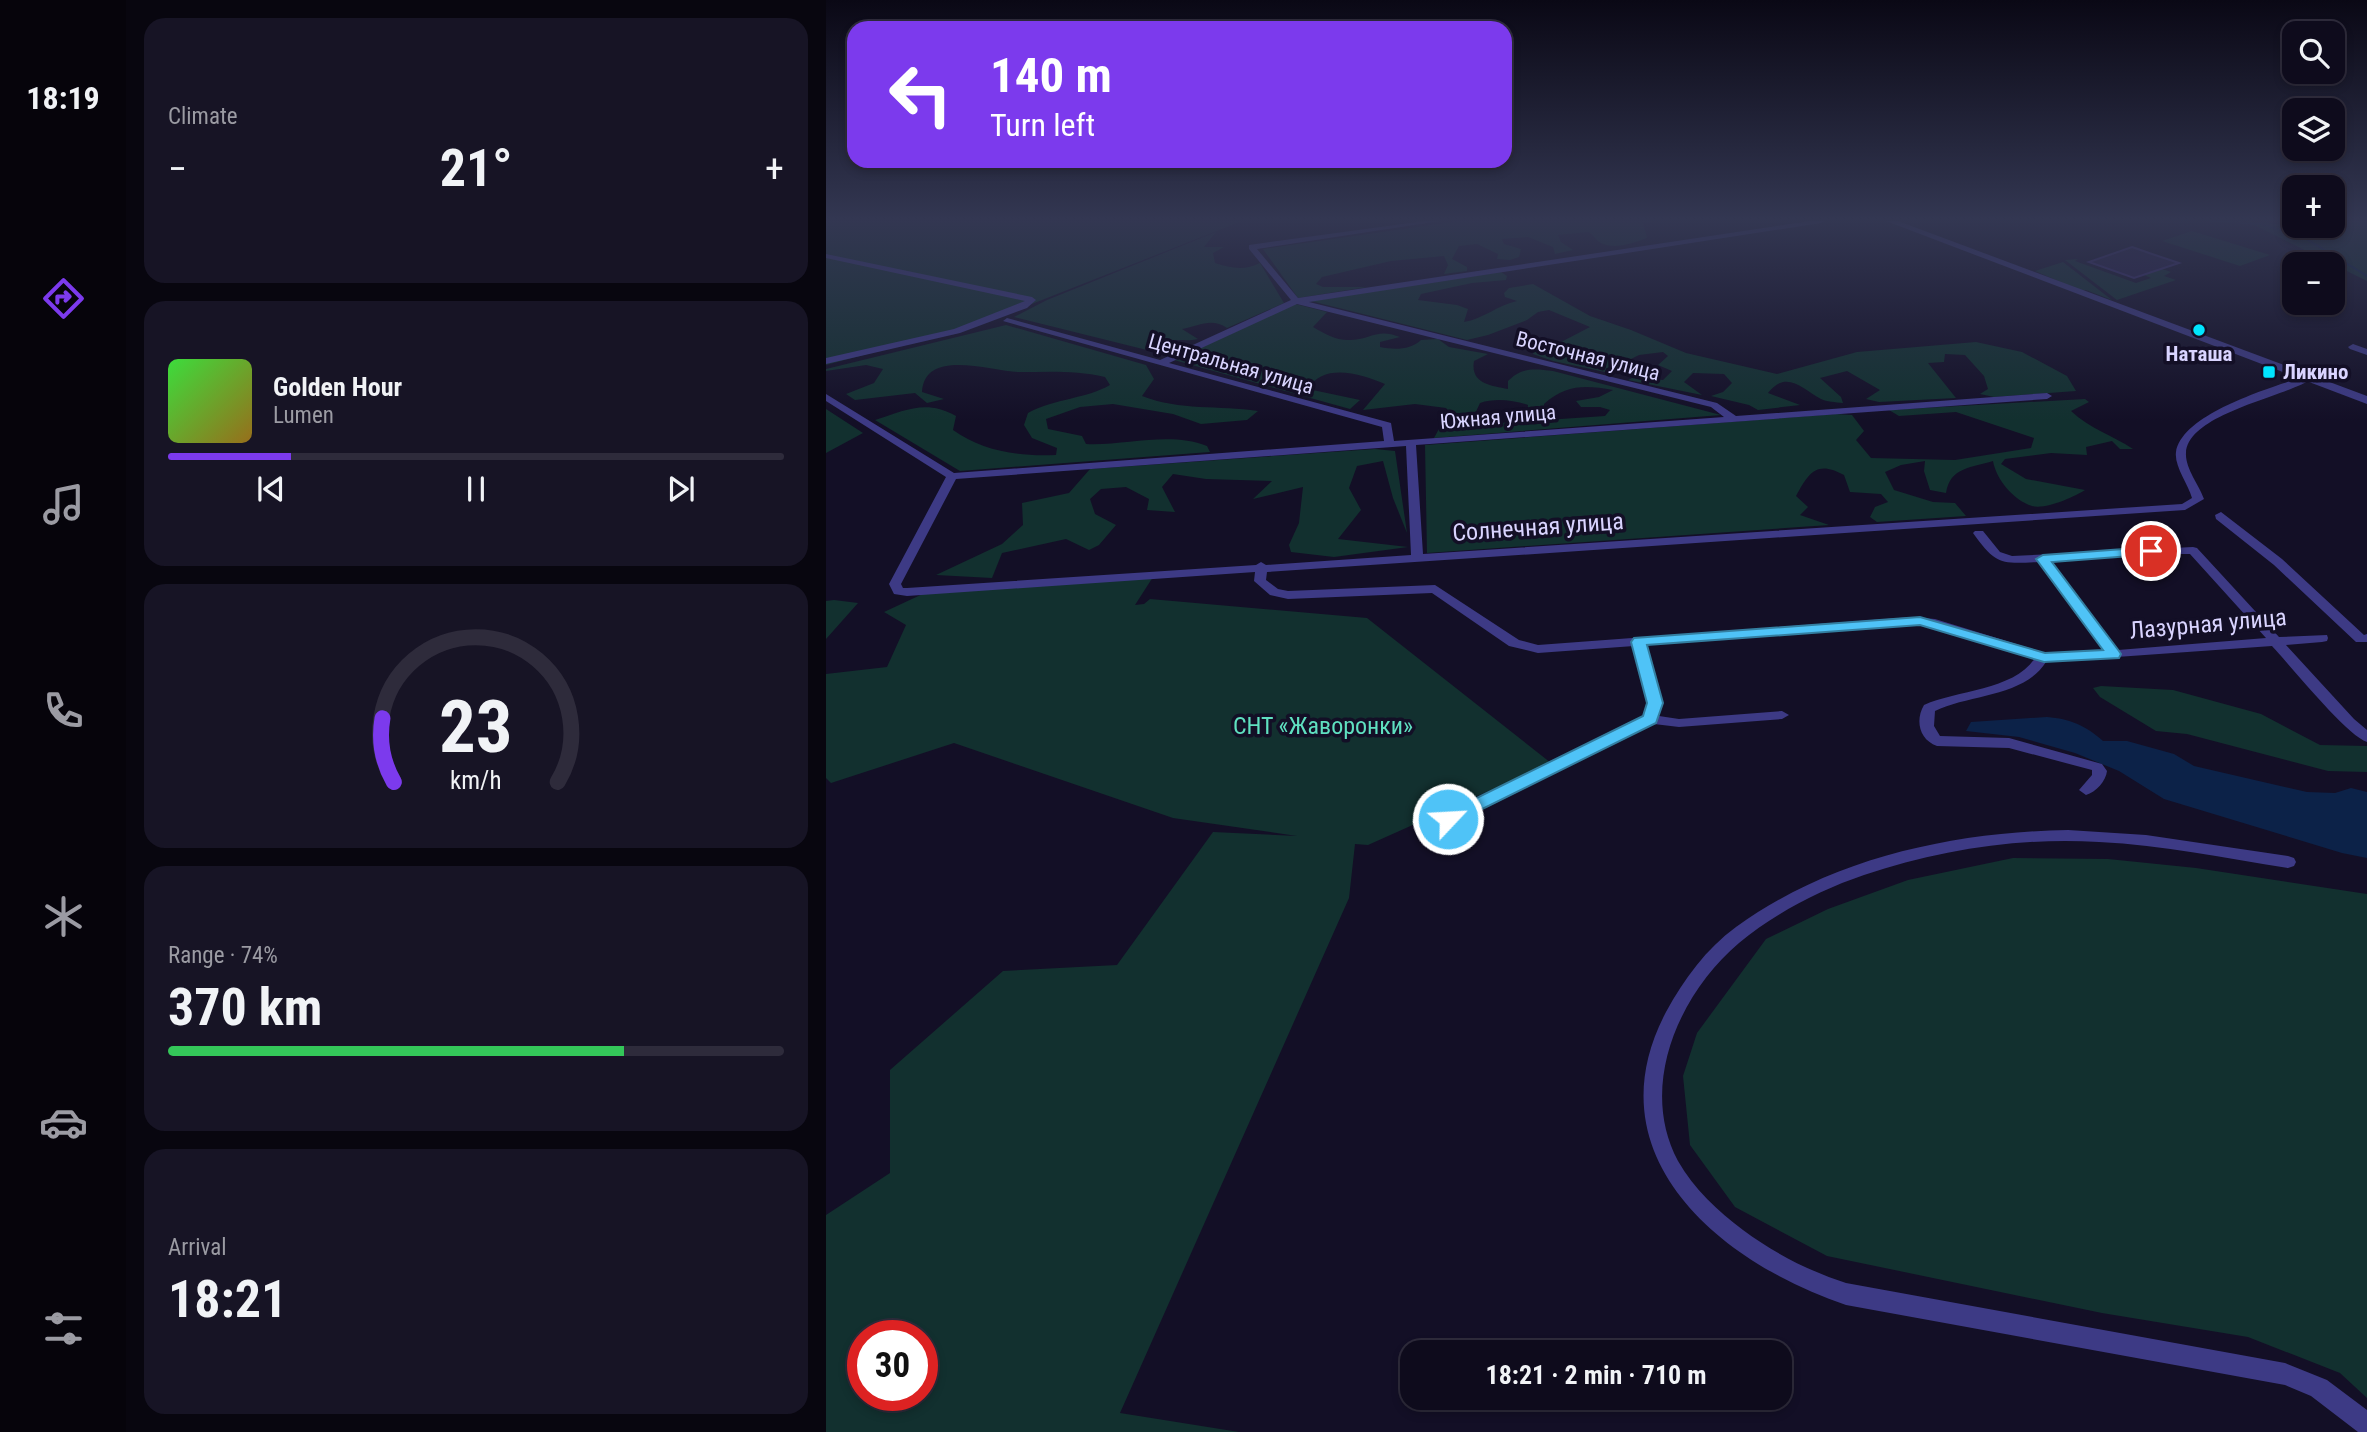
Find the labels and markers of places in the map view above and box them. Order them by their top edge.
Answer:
marker: Наташа [2191,322,2207,338]
place label: Наташа [2166,342,2233,366]
place label: Ликино [2283,360,2348,384]
marker: Ликино [2261,364,2277,380]
pin [2121,521,2181,581]

